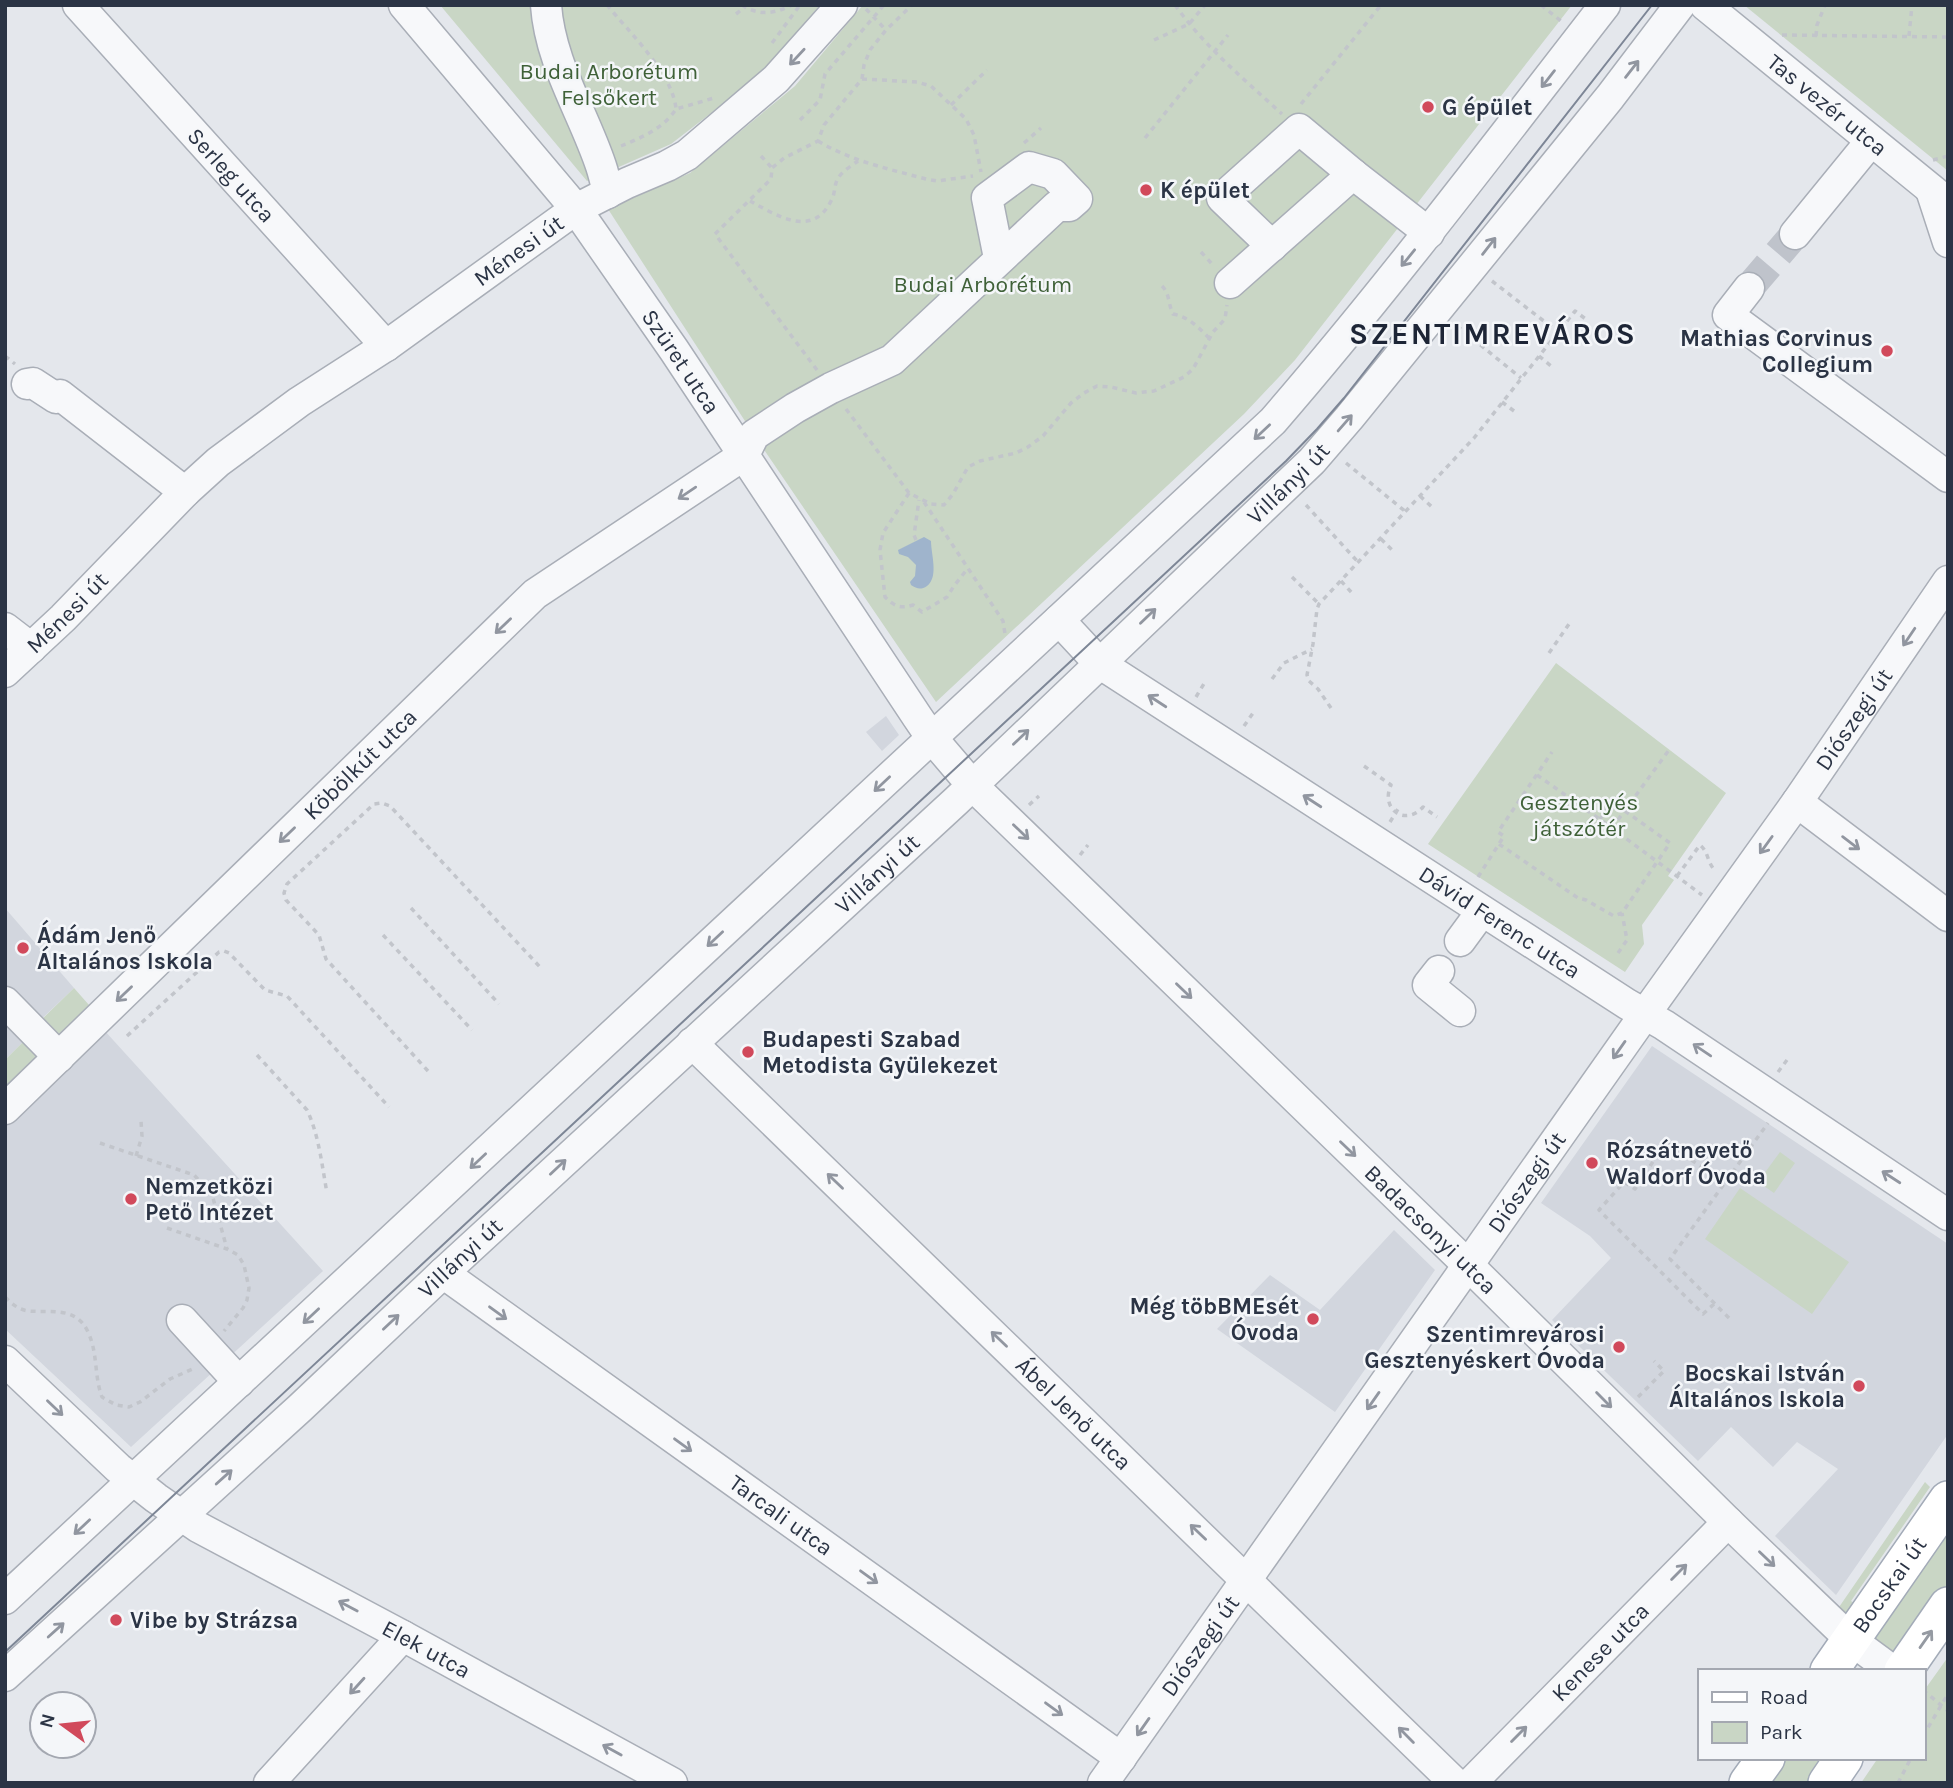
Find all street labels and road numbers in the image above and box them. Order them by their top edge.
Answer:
street label: Tas vezér utca [1762,48,1893,162]
street label: Serleg utca [182,122,281,228]
street label: Ménesi út [469,209,569,292]
street label: Szüret utca [636,304,726,419]
street label: Villányi út [1241,437,1335,530]
street label: Ménesi út [21,566,114,659]
street label: Diószegi út [1809,663,1898,775]
street label: Köbölkút utca [298,703,422,825]
street label: Villányi út [829,828,925,919]
street label: Dávid Ferenc utca [1414,860,1586,984]
street label: Diószegi út [1482,1126,1571,1238]
street label: Badacsonyi utca [1359,1159,1503,1300]
street label: Villányi út [412,1212,508,1303]
street label: Ábel Jenő utca [1010,1351,1137,1476]
street label: Tarcali utca [724,1469,838,1561]
street label: Bocskai út [1846,1531,1932,1638]
street label: Diószegi út [1155,1590,1245,1701]
street label: Kenese utca [1546,1597,1655,1707]
street label: Elek utca [378,1614,475,1684]

